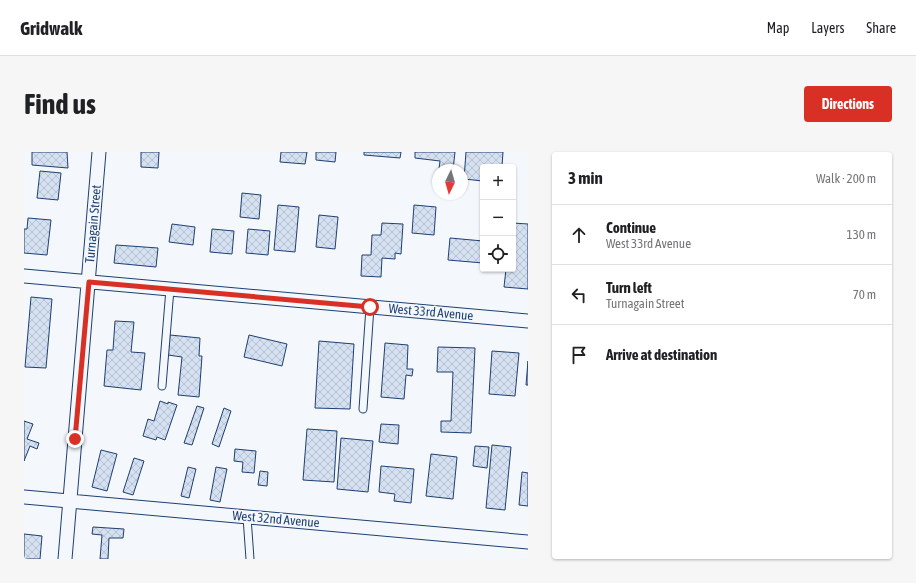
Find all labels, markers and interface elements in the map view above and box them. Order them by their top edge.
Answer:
text: Gridwalk [20,17,82,39]
text: Map [767,20,789,36]
text: Layers [811,20,844,36]
text: Share [866,20,896,36]
button: Directions [804,86,892,122]
text: Find us [24,88,96,120]
north arrow [432,164,468,200]
map controls [480,164,516,272]
button: + [480,164,516,200]
text: 3 min [568,168,603,188]
text: Walk · 200 m [816,171,876,186]
street label: Turnagain Street [82,184,104,264]
button: − [480,200,516,236]
text: Continue [606,219,656,236]
icon: ahead [568,224,590,246]
text: 130 m [847,227,876,242]
button: locate [480,236,516,272]
text: West 33rd Avenue [606,236,691,251]
text: Turn left [606,279,652,296]
icon: left [568,284,590,306]
text: 70 m [853,287,876,302]
text: Turnagain Street [606,296,685,311]
route start [361,298,379,316]
street label: West 33rd Avenue [388,301,474,323]
icon: arrive [568,344,590,366]
text: Arrive at destination [606,346,717,363]
route end [66,430,84,448]
street label: West 32nd Avenue [232,508,320,530]

